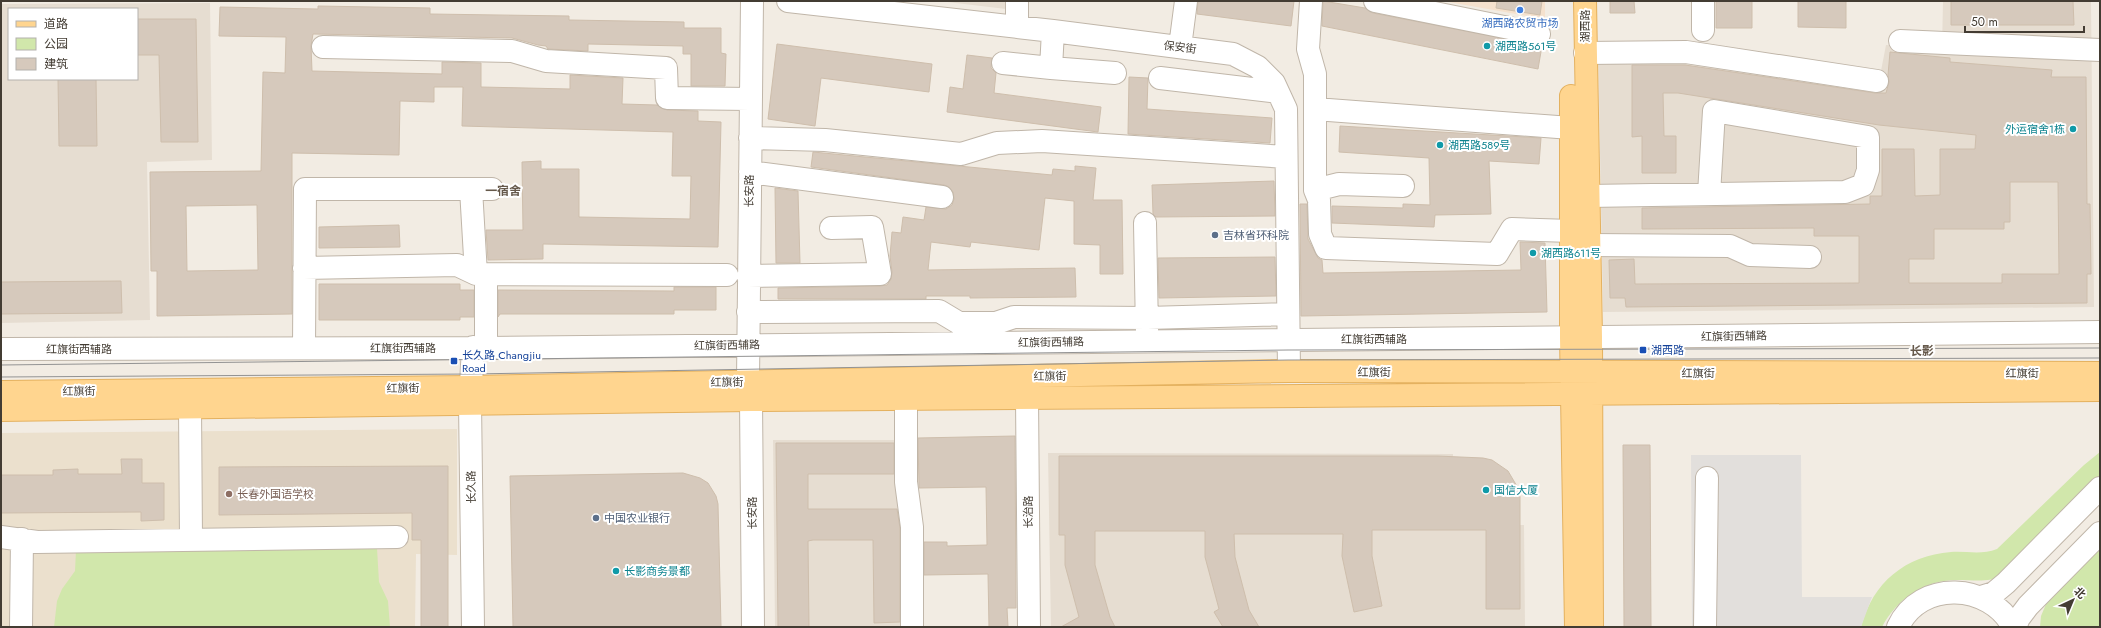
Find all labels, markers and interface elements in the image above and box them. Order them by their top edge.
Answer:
marker: 湖西路农贸市场 [1515,5,1525,15]
legend [8,8,138,80]
scale bar [1965,8,2084,34]
street label: 湖西路 [1577,10,1593,43]
text: 50 m [1971,13,1998,31]
text: 道路 [44,15,68,33]
place label: 湖西路农贸市场 [1482,15,1559,31]
text: 公园 [44,35,68,53]
street label: 保安街 [1163,37,1197,57]
place label: 湖西路561号 [1495,38,1557,54]
marker: 湖西路561号 [1482,41,1492,51]
text: 建筑 [44,55,68,73]
place label: 外运宿舍1栋 [2005,121,2065,137]
marker: 外运宿舍1栋 [2068,124,2078,134]
place label: 湖西路589号 [1448,137,1511,153]
marker: 湖西路589号 [1435,140,1445,150]
street label: 长安路 [741,174,757,208]
district label: 一宿舍 [485,182,521,200]
place label: 吉林省环科院 [1223,227,1289,243]
marker: 吉林省环科院 [1210,230,1220,240]
place label: 湖西路611号 [1541,245,1601,261]
marker: 湖西路611号 [1528,248,1538,258]
street label: 红旗街西辅路 [1701,327,1767,345]
street label: 红旗街西辅路 [1341,331,1407,347]
street label: 红旗街西辅路 [1018,333,1084,351]
street label: 红旗街西辅路 [694,336,760,354]
street label: 红旗街西辅路 [370,340,436,356]
street label: 红旗街西辅路 [46,341,112,357]
place label: 湖西路 [1651,342,1684,358]
district label: 长影 [1910,342,1934,360]
marker: 湖西路 [1638,345,1648,355]
place label: 长久路 Changjiu Road [462,347,541,376]
marker: 长久路 Changjiu Road [449,356,459,366]
street label: 红旗街 [1358,364,1391,380]
street label: 红旗街 [1682,365,1715,381]
street label: 红旗街 [2006,365,2039,381]
street label: 红旗街 [1033,368,1067,384]
street label: 红旗街 [710,374,744,390]
street label: 红旗街 [386,380,420,396]
street label: 红旗街 [62,383,96,399]
street label: 长久路 [463,470,479,504]
place label: 国信大厦 [1494,482,1538,498]
marker: 国信大厦 [1481,485,1491,495]
place label: 长春外国语学校 [237,486,314,502]
marker: 长春外国语学校 [224,489,234,499]
street label: 长治路 [1020,496,1036,529]
street label: 长安路 [744,497,760,530]
place label: 中国农业银行 [604,510,670,526]
marker: 中国农业银行 [591,513,601,523]
place label: 长影商务景都 [624,563,690,579]
marker: 长影商务景都 [611,566,621,576]
north arrow [2053,580,2093,620]
text: 北 [2070,583,2089,602]

